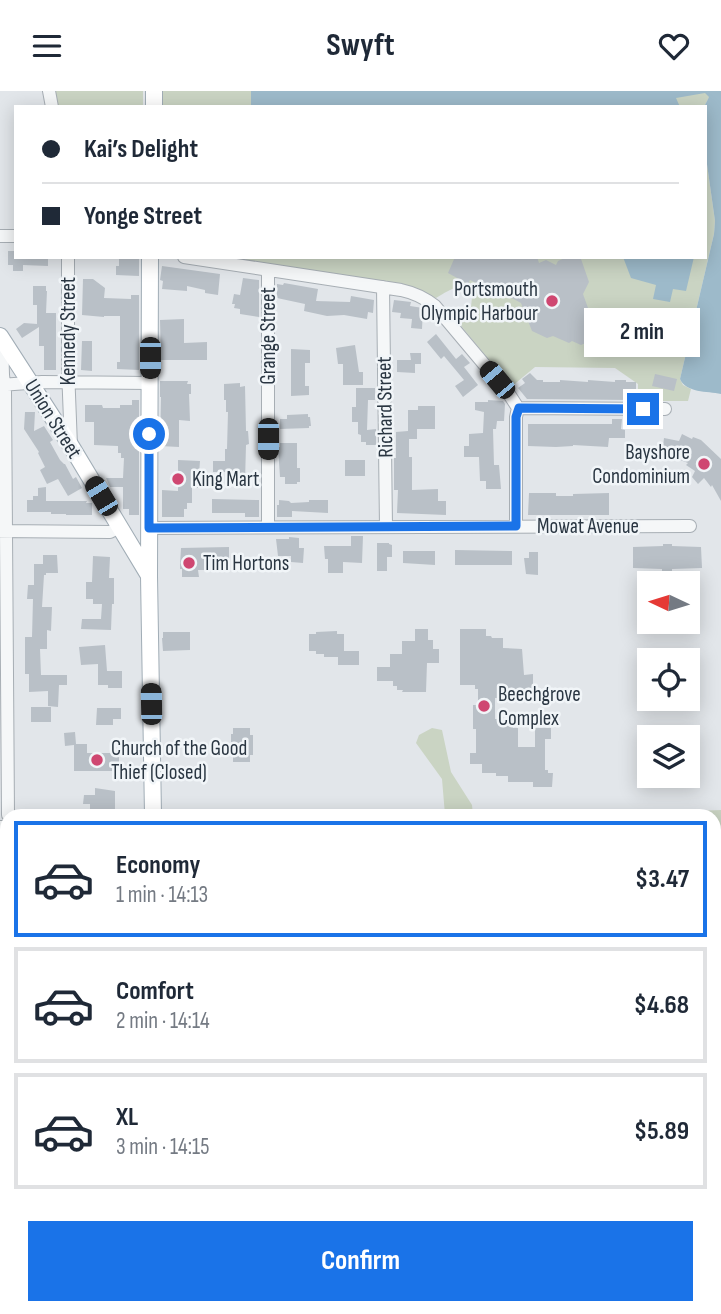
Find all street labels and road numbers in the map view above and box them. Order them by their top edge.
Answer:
street label: Kennedy Street [56,277,81,385]
street label: Grange Street [256,287,281,385]
street label: Richard Street [372,356,398,458]
street label: Union Street [19,375,87,463]
street label: Mowat Avenue [537,514,639,539]

